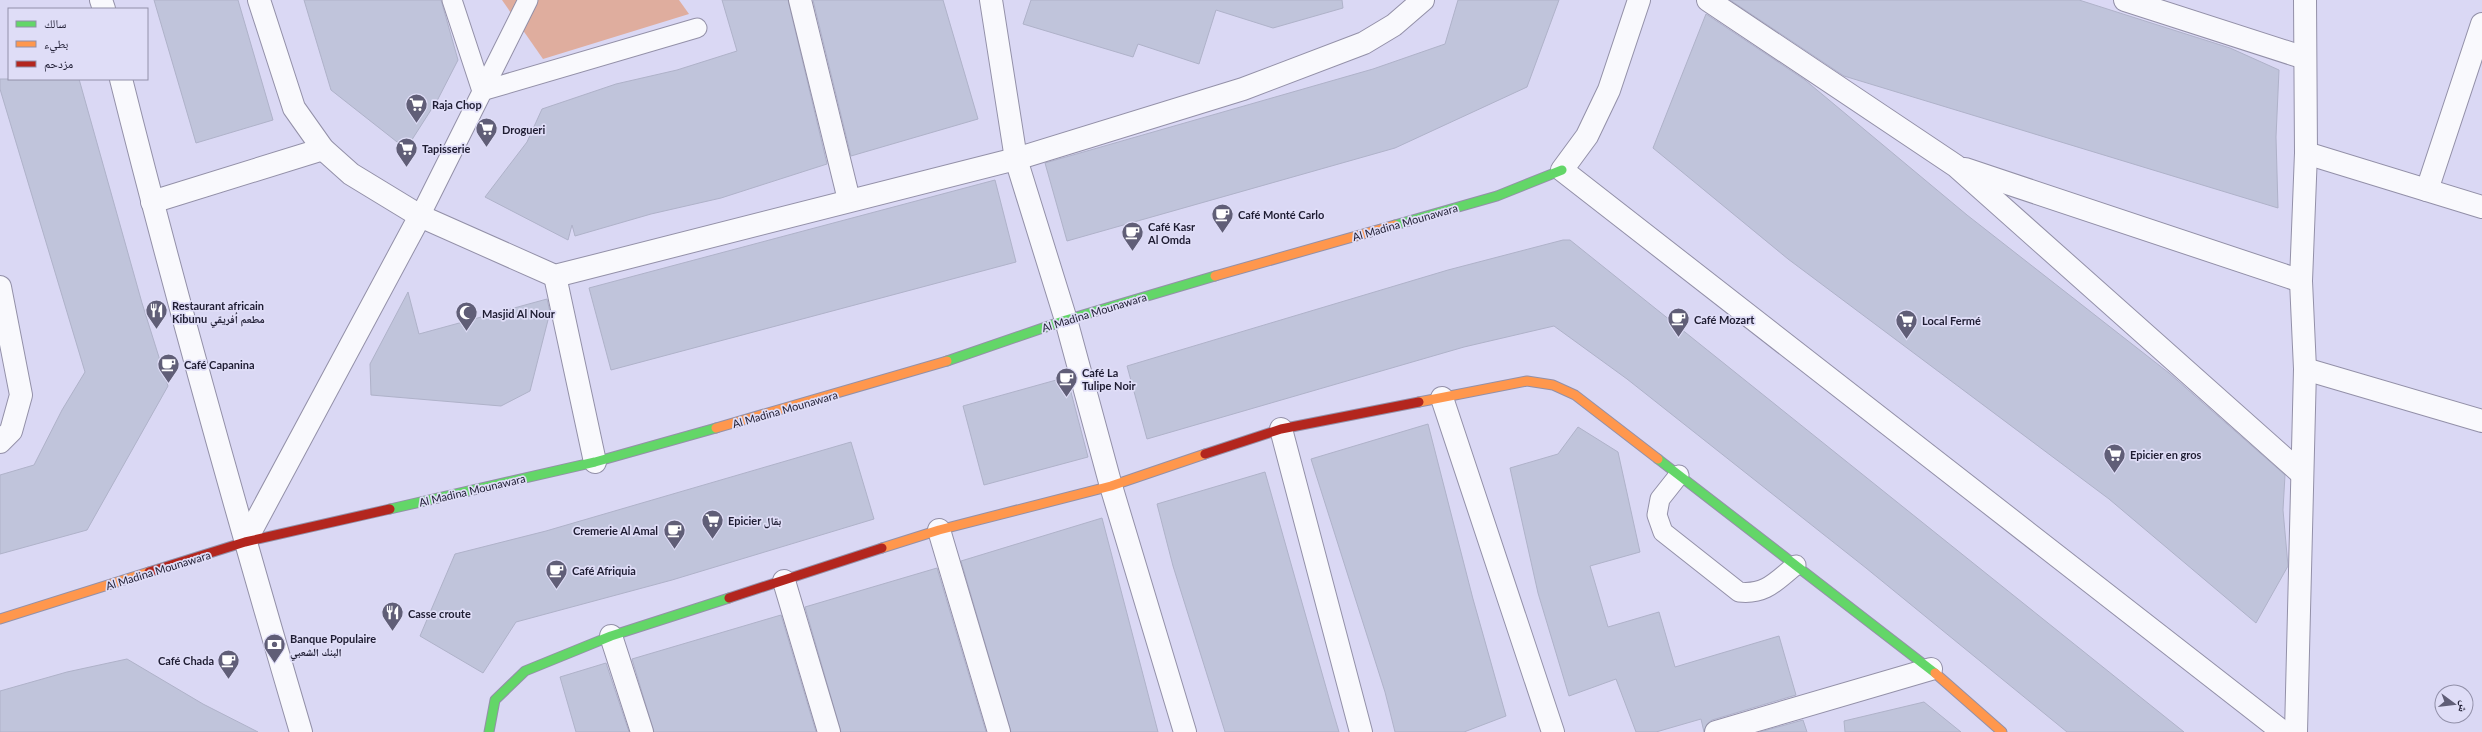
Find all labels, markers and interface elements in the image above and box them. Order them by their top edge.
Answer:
legend [8,8,148,80]
text: سالك [44,16,66,31]
text: بطيء [44,36,68,54]
text: مزدحم [44,56,73,72]
supermarket icon: Raja Chop [404,91,430,124]
place label: Raja Chop [432,98,482,111]
supermarket icon: Drogueri [474,116,500,149]
place label: Drogueri [502,123,545,136]
supermarket icon: Tapisserie [393,135,419,168]
place label: Tapisserie [422,142,470,155]
cafe icon: Café Monté Carlo [1210,201,1236,234]
street label: Al Madina Mounawara [1351,201,1459,243]
place label: Café Monté Carlo [1238,208,1324,221]
cafe icon: Café Kasr Al Omda [1119,219,1145,252]
place label: Café Kasr Al Omda [1147,220,1196,246]
street label: Al Madina Mounawara [1040,290,1148,334]
restaurant icon: Restaurant africain Kibunu مطعم أفريقي [143,298,169,331]
place label: Restaurant africain Kibunu مطعم أفريقي [172,299,265,327]
mosque icon: Masjid Al Nour [453,300,479,333]
cafe icon: Café Mozart [1666,306,1692,339]
place label: Masjid Al Nour [482,307,556,320]
supermarket icon: Local Fermé [1894,307,1920,340]
place label: Café Mozart [1694,313,1755,326]
place label: Local Fermé [1922,314,1981,327]
cafe icon: Café Capanina [156,351,182,384]
place label: Café Capanina [184,358,255,371]
cafe icon: Café La Tulipe Noir [1053,365,1079,398]
place label: Café La Tulipe Noir [1082,366,1137,392]
street label: Al Madina Mounawara [731,388,839,430]
supermarket icon: Epicier en gros [2101,441,2127,474]
place label: Epicier en gros [2130,448,2202,461]
street label: Al Madina Mounawara [417,471,527,509]
supermarket icon: Epicier بقال [699,507,725,540]
place label: Epicier بقال [728,514,781,529]
cafe icon: Cremerie Al Amal [661,517,687,550]
place label: Cremerie Al Amal [573,524,658,537]
street label: Al Madina Mounawara [104,548,212,592]
cafe icon: Café Afriquia [543,557,569,590]
place label: Café Afriquia [572,564,636,577]
restaurant icon: Casse croute [380,600,406,633]
place label: Casse croute [408,607,471,620]
bank icon: Banque Populaire البنك الشعبي [261,631,287,664]
place label: Banque Populaire البنك الشعبي [290,632,376,660]
cafe icon: Café Chada [216,647,242,680]
place label: Café Chada [158,654,214,667]
north arrow [2434,684,2474,724]
text: ش [2454,699,2472,714]

